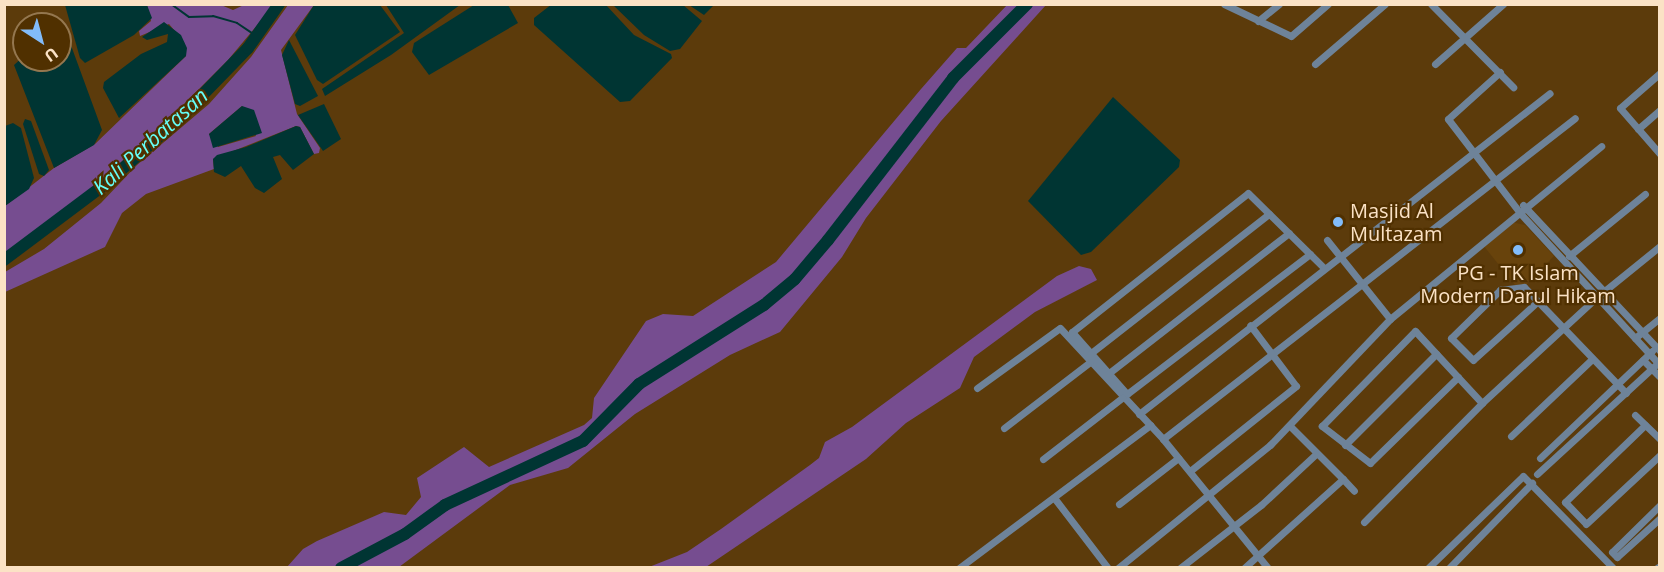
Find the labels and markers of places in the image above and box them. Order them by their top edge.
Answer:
place label: Masjid Al Multazam [1350,198,1443,245]
marker: Masjid Al Multazam [1331,215,1345,229]
marker: PG - TK Islam Modern Darul Hikam [1511,243,1525,257]
place label: PG - TK Islam Modern Darul Hikam [1420,260,1616,307]

